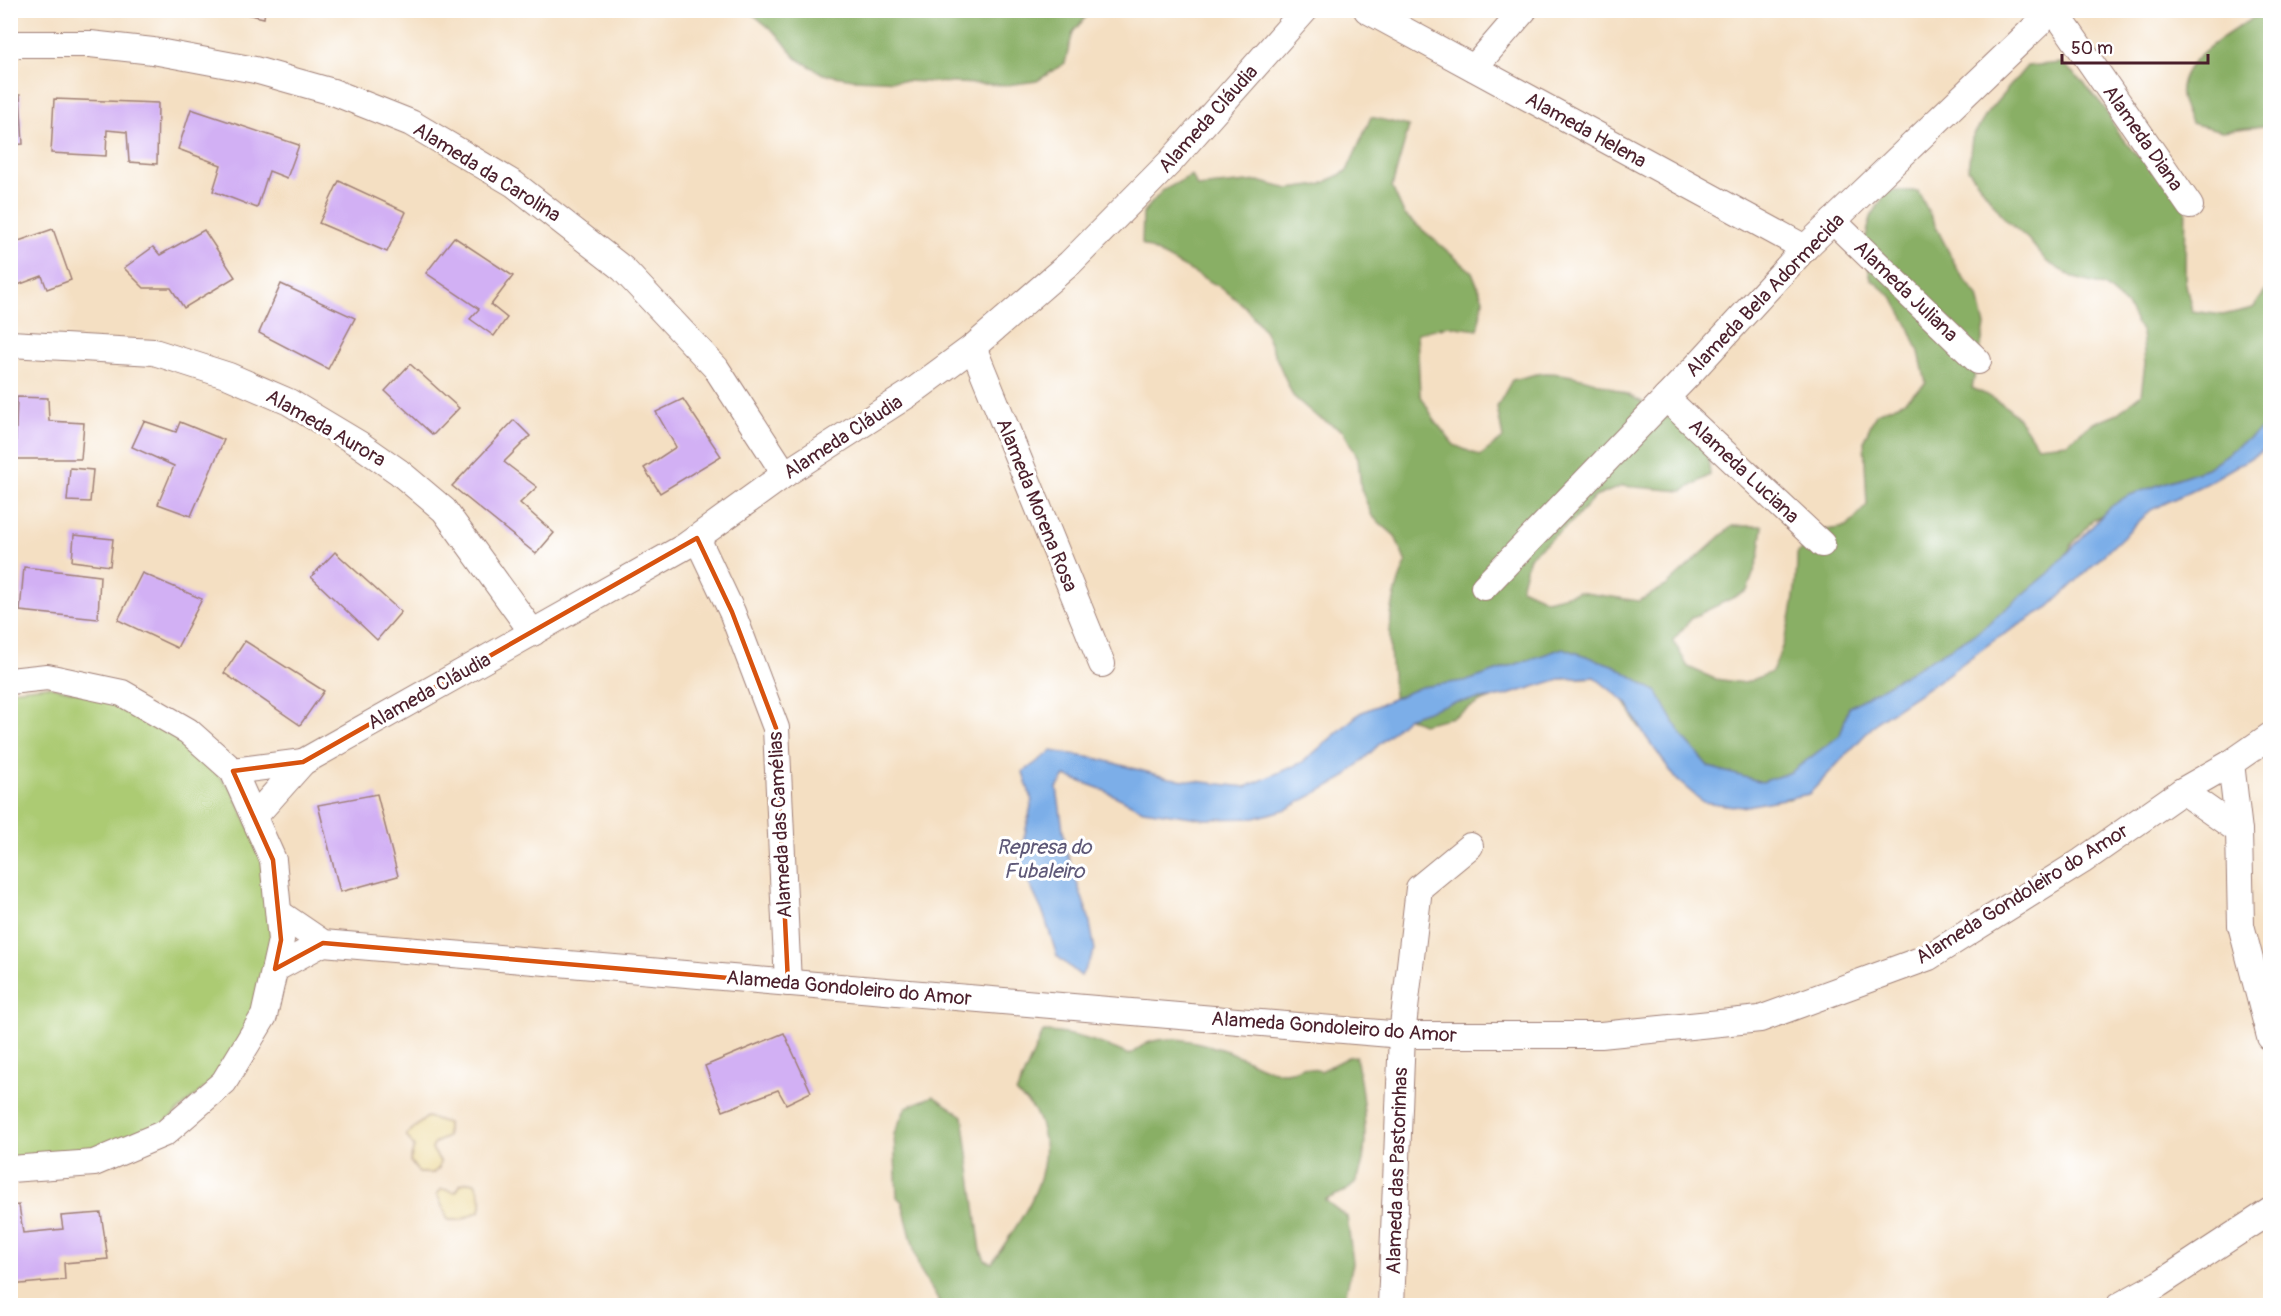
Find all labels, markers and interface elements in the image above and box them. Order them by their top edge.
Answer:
scale bar [2062,27,2208,65]
text: 50 m [2071,37,2113,60]
street label: Alameda Cláudia [1153,60,1263,178]
street label: Alameda Diana [2097,80,2189,196]
street label: Alameda Helena [1521,86,1651,174]
street label: Alameda da Carolina [409,117,565,227]
street label: Alameda Bela Adormecida [1680,208,1850,382]
street label: Alameda Juliana [1849,235,1963,347]
street label: Alameda Aurora [262,384,390,472]
street label: Alameda Cláudia [779,389,907,485]
street label: Alameda Luciana [1683,413,1805,529]
street label: Alameda Morena Rosa [991,415,1083,595]
street label: Alameda Cláudia [363,647,495,735]
street label: Alameda das Camélias [763,731,797,919]
street label: Alameda Gondoleiro do Amor [1911,818,2133,970]
water label: Represa do Fubaleiro [997,834,1093,885]
street label: Alameda Gondoleiro do Amor [725,965,973,1011]
street label: Alameda Gondoleiro do Amor [1210,1006,1458,1048]
street label: Alameda das Pastorinhas [1381,1067,1413,1275]

